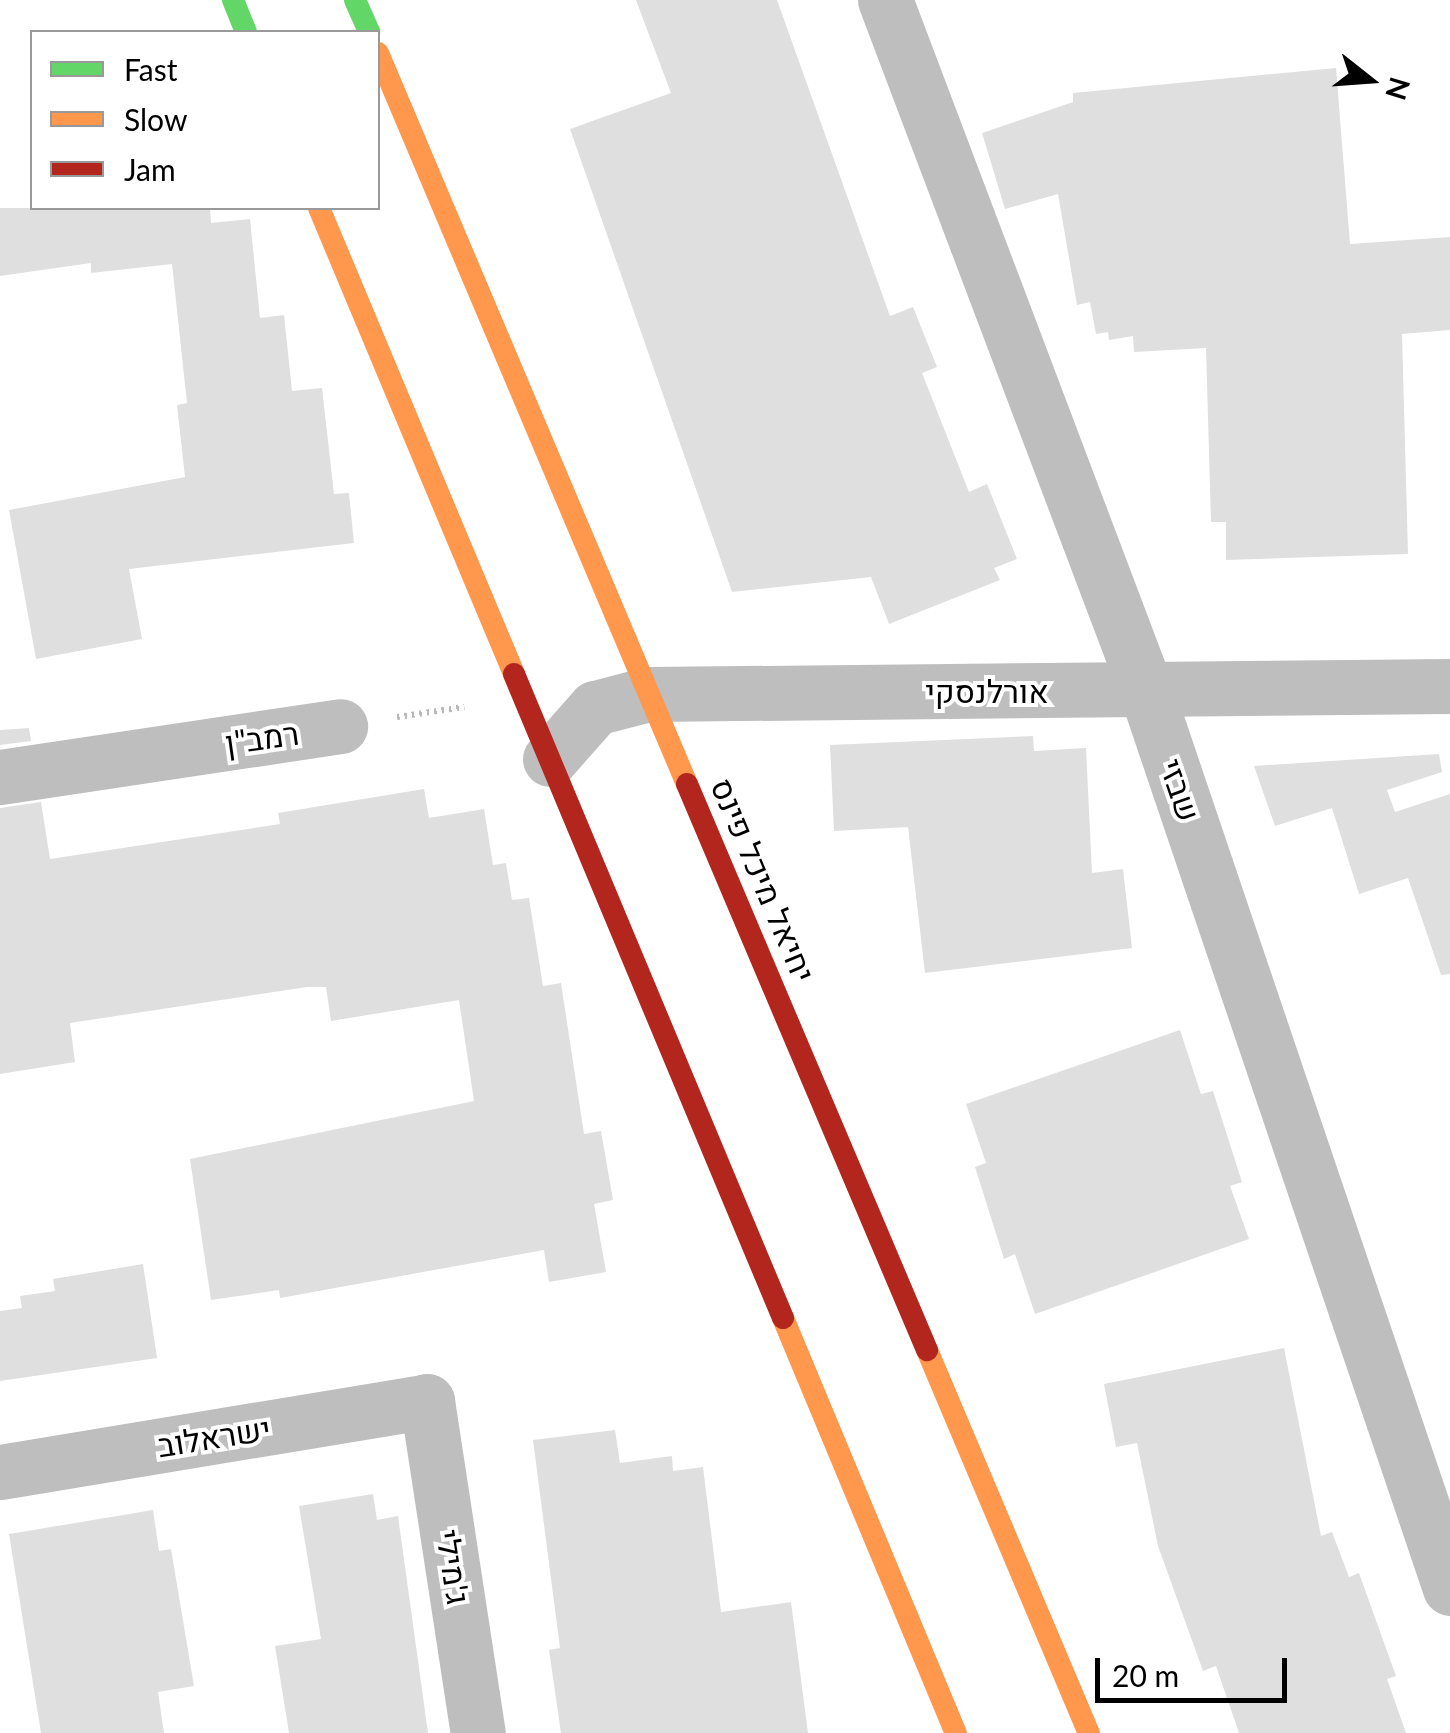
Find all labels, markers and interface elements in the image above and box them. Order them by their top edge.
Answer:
legend [30,30,380,210]
north arrow [1320,30,1420,130]
text: Fast [124,51,178,87]
text: N [1379,73,1418,104]
text: Slow [124,101,187,137]
text: Jam [124,151,176,187]
street label: אורלנסקי [925,672,1049,710]
street label: רמב"ן [223,714,301,762]
street label: שבזי [1152,754,1208,826]
street label: יחיאל מיכל פינס [703,772,823,988]
street label: ישראלוב [155,1409,273,1465]
street label: ג'מילי [428,1527,478,1607]
scale bar [1100,1638,1292,1700]
text: 20 m [1112,1657,1179,1693]

